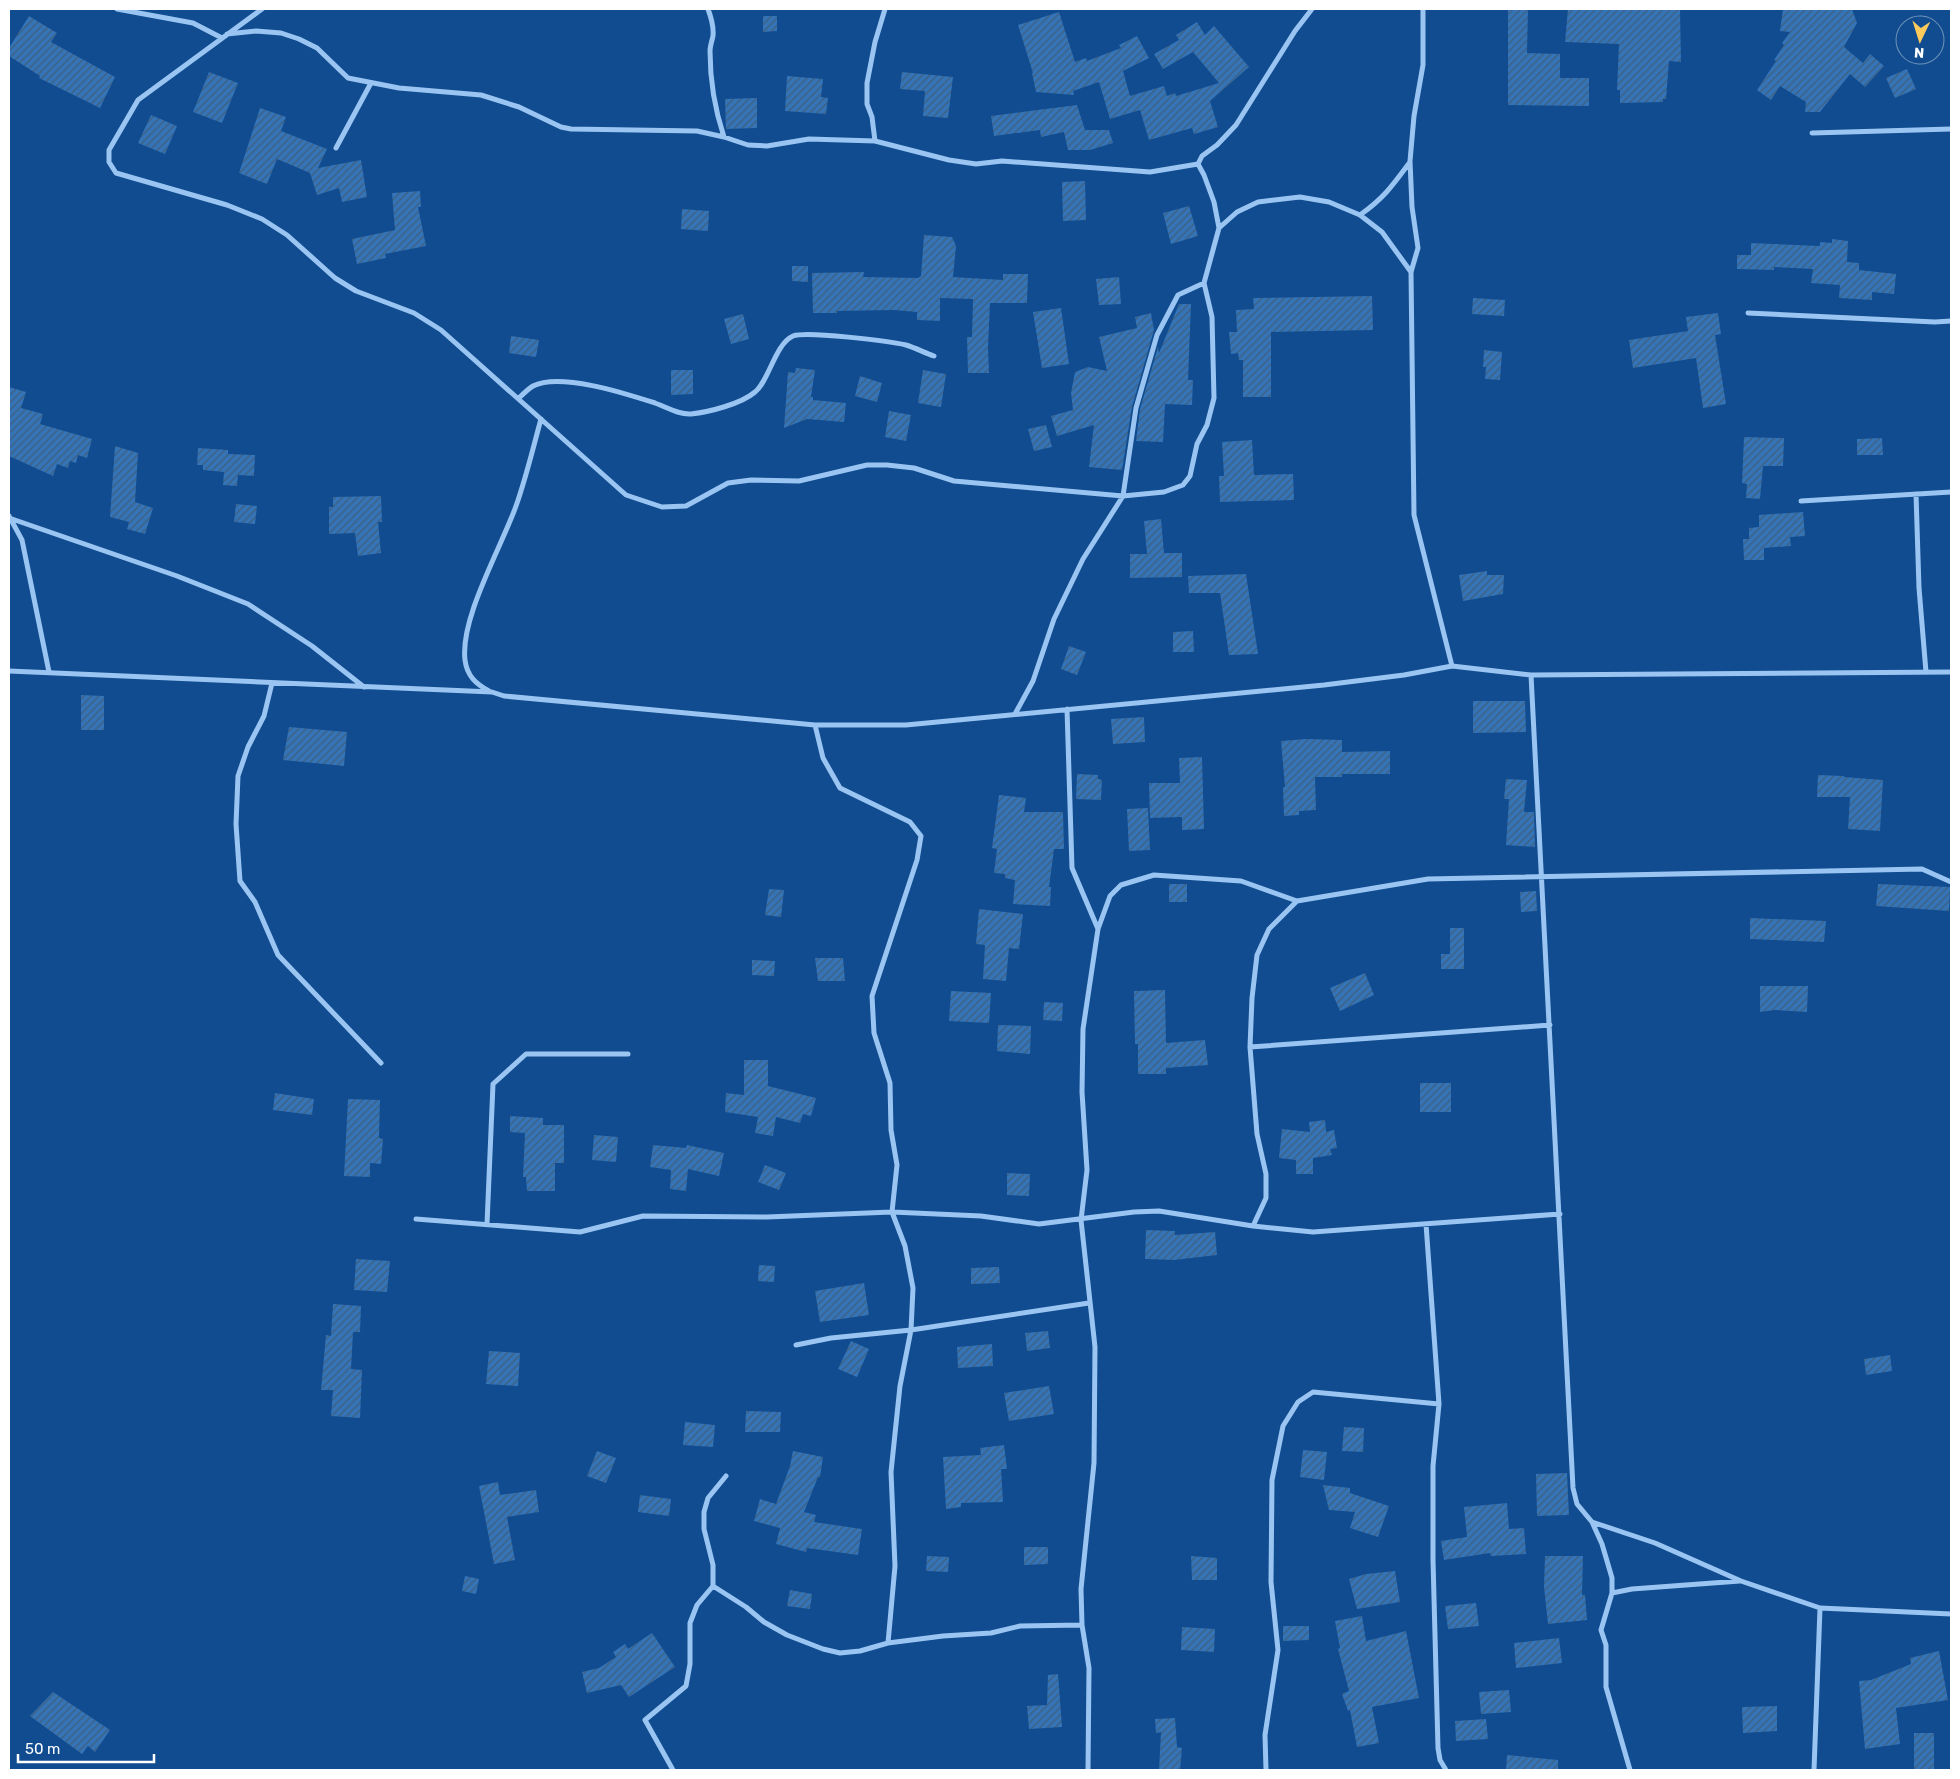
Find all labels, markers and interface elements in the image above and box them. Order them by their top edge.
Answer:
north arrow [1895,15,1945,65]
text: N [1914,44,1925,61]
scale bar [18,1732,154,1764]
text: 50 m [25,1740,60,1758]

